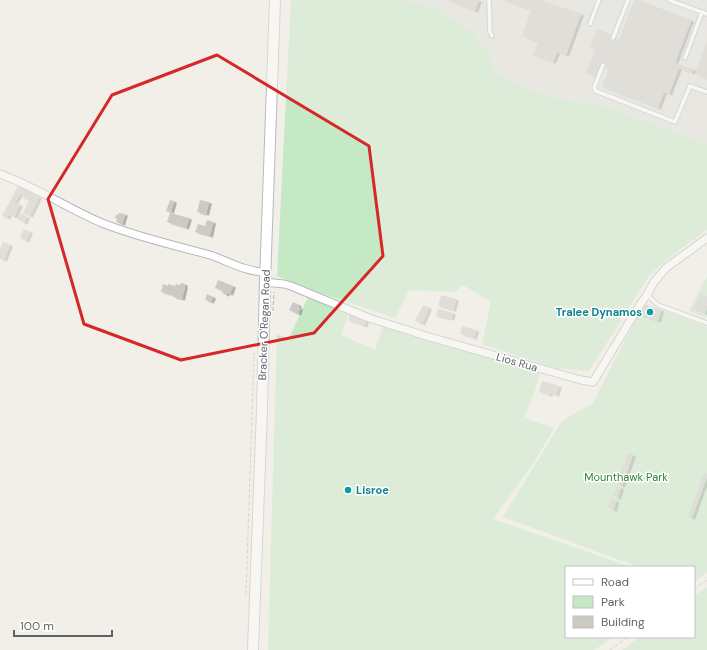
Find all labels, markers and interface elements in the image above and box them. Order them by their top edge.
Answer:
street label: Bracker O'Regan Road [255,269,273,381]
place label: Tralee Dynamos [556,305,642,319]
marker: Tralee Dynamos [645,307,655,317]
street label: Lios Rua [495,349,539,375]
park label: Mounthawk Park [584,470,668,484]
place label: Lisroe [356,483,389,497]
marker: Lisroe [343,485,353,495]
legend [565,566,695,638]
text: Road [601,574,629,590]
text: Park [601,594,625,610]
scale bar [14,612,112,638]
text: Building [601,614,645,630]
text: 100 m [20,618,54,634]

